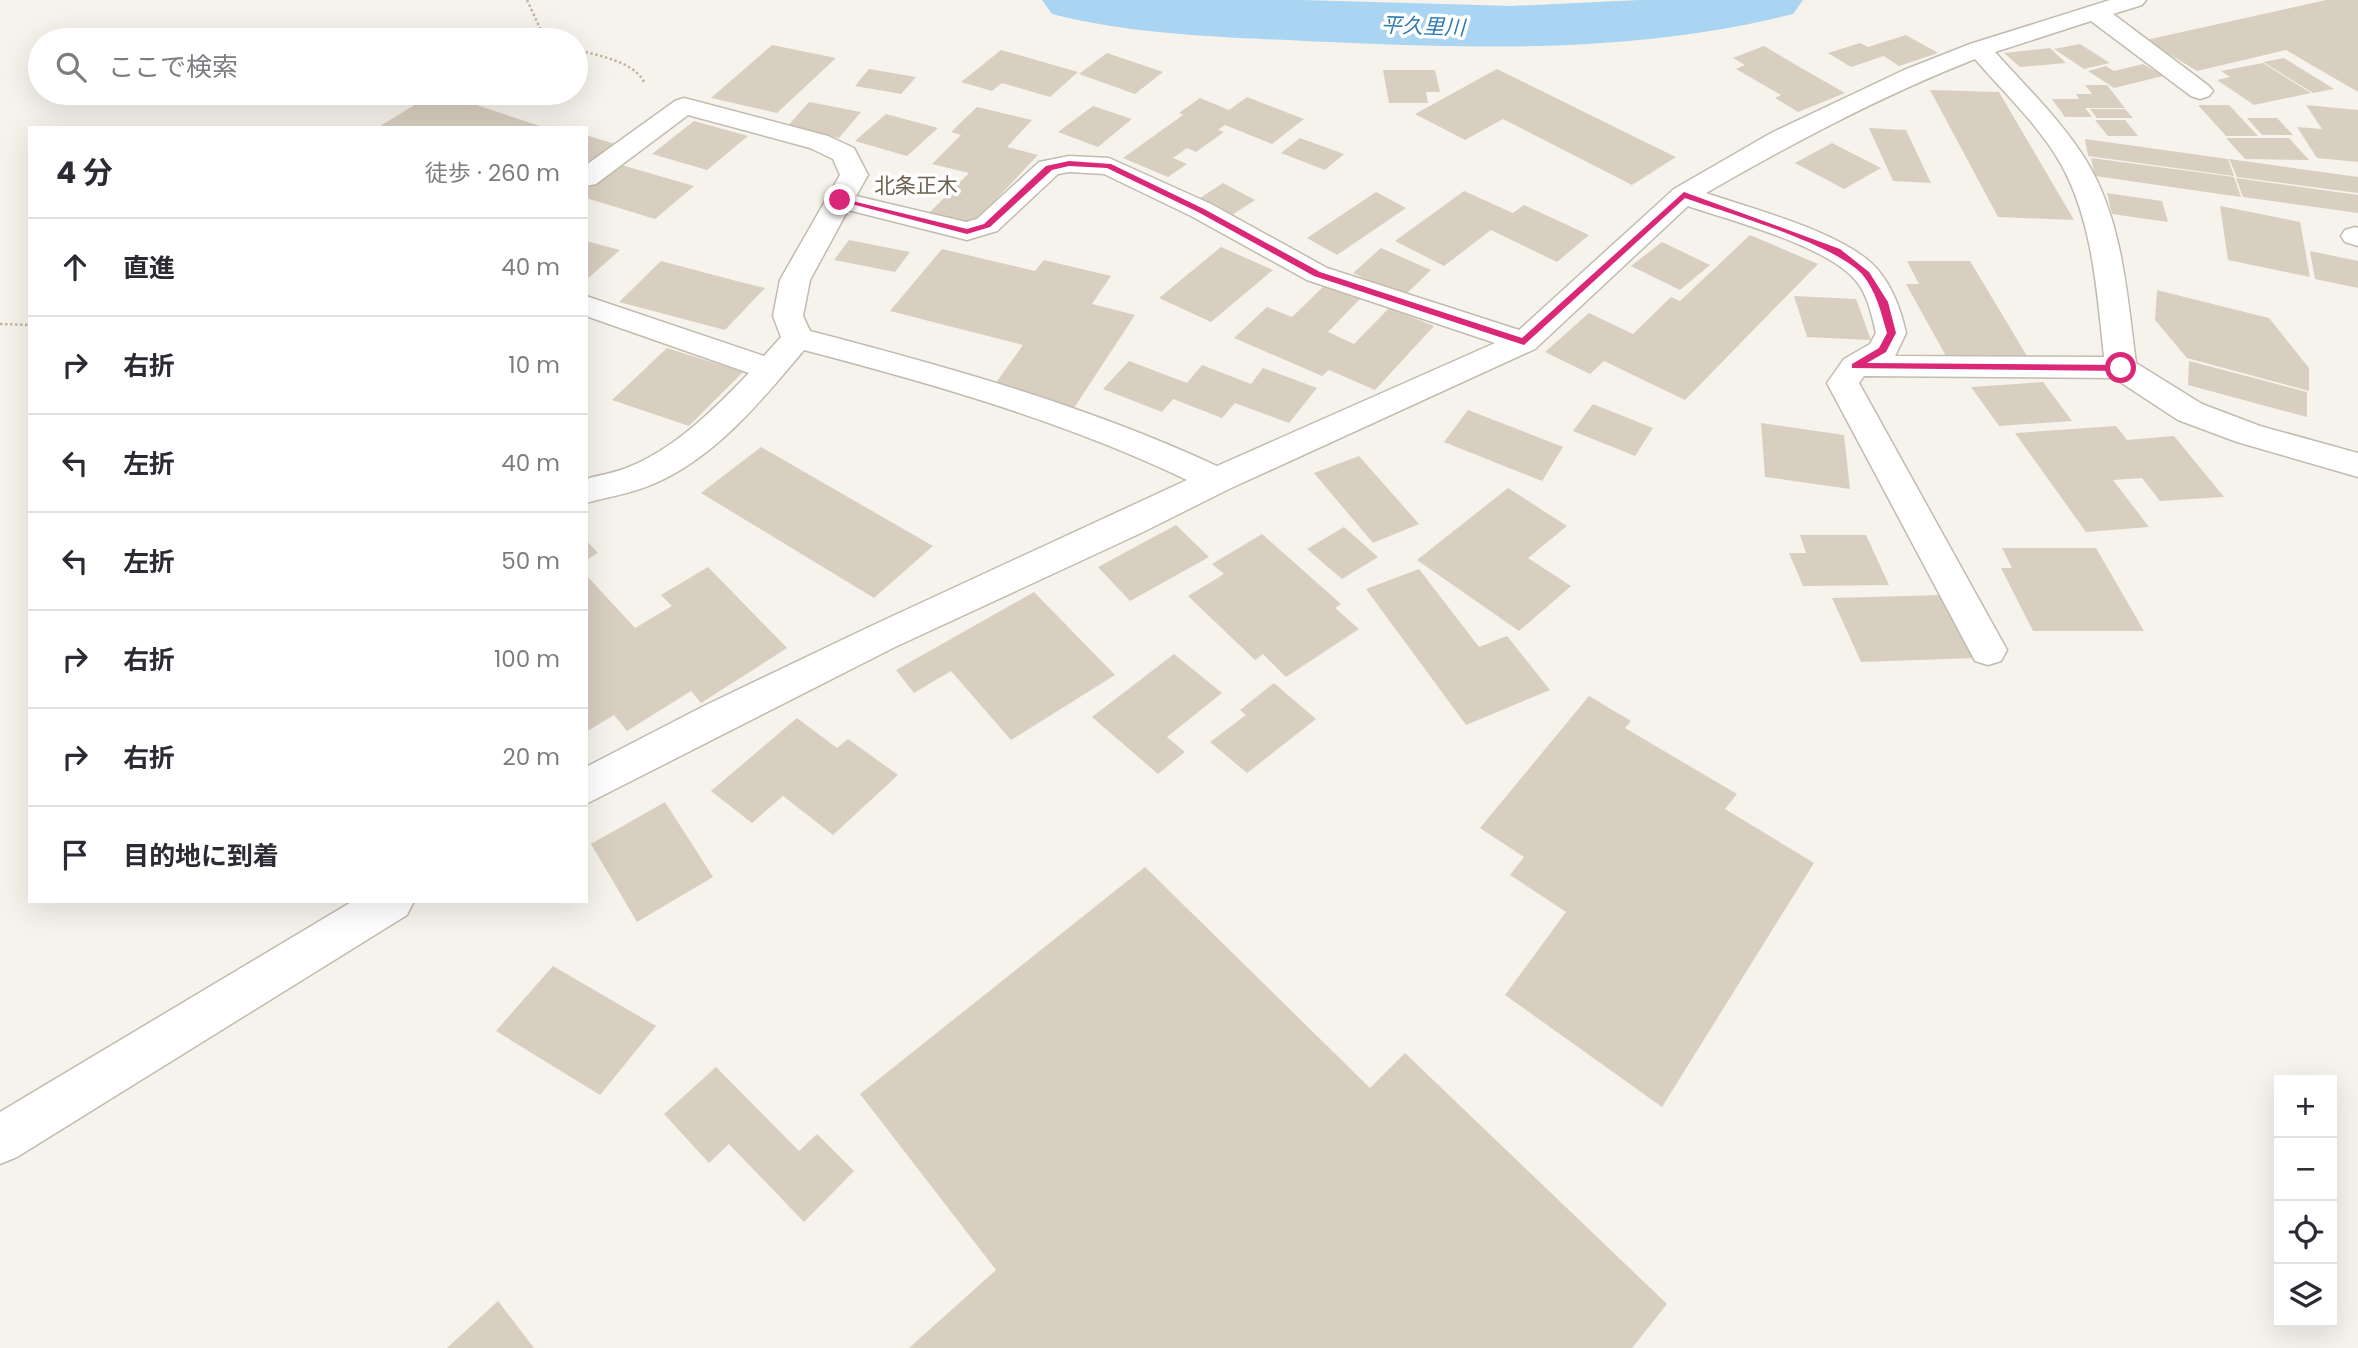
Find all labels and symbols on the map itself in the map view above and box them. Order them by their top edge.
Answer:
water label: 平久里川 [1381,10,1467,42]
district label: 北条正木 [874,171,958,200]
route end [824,184,855,215]
route start [2105,352,2136,383]

